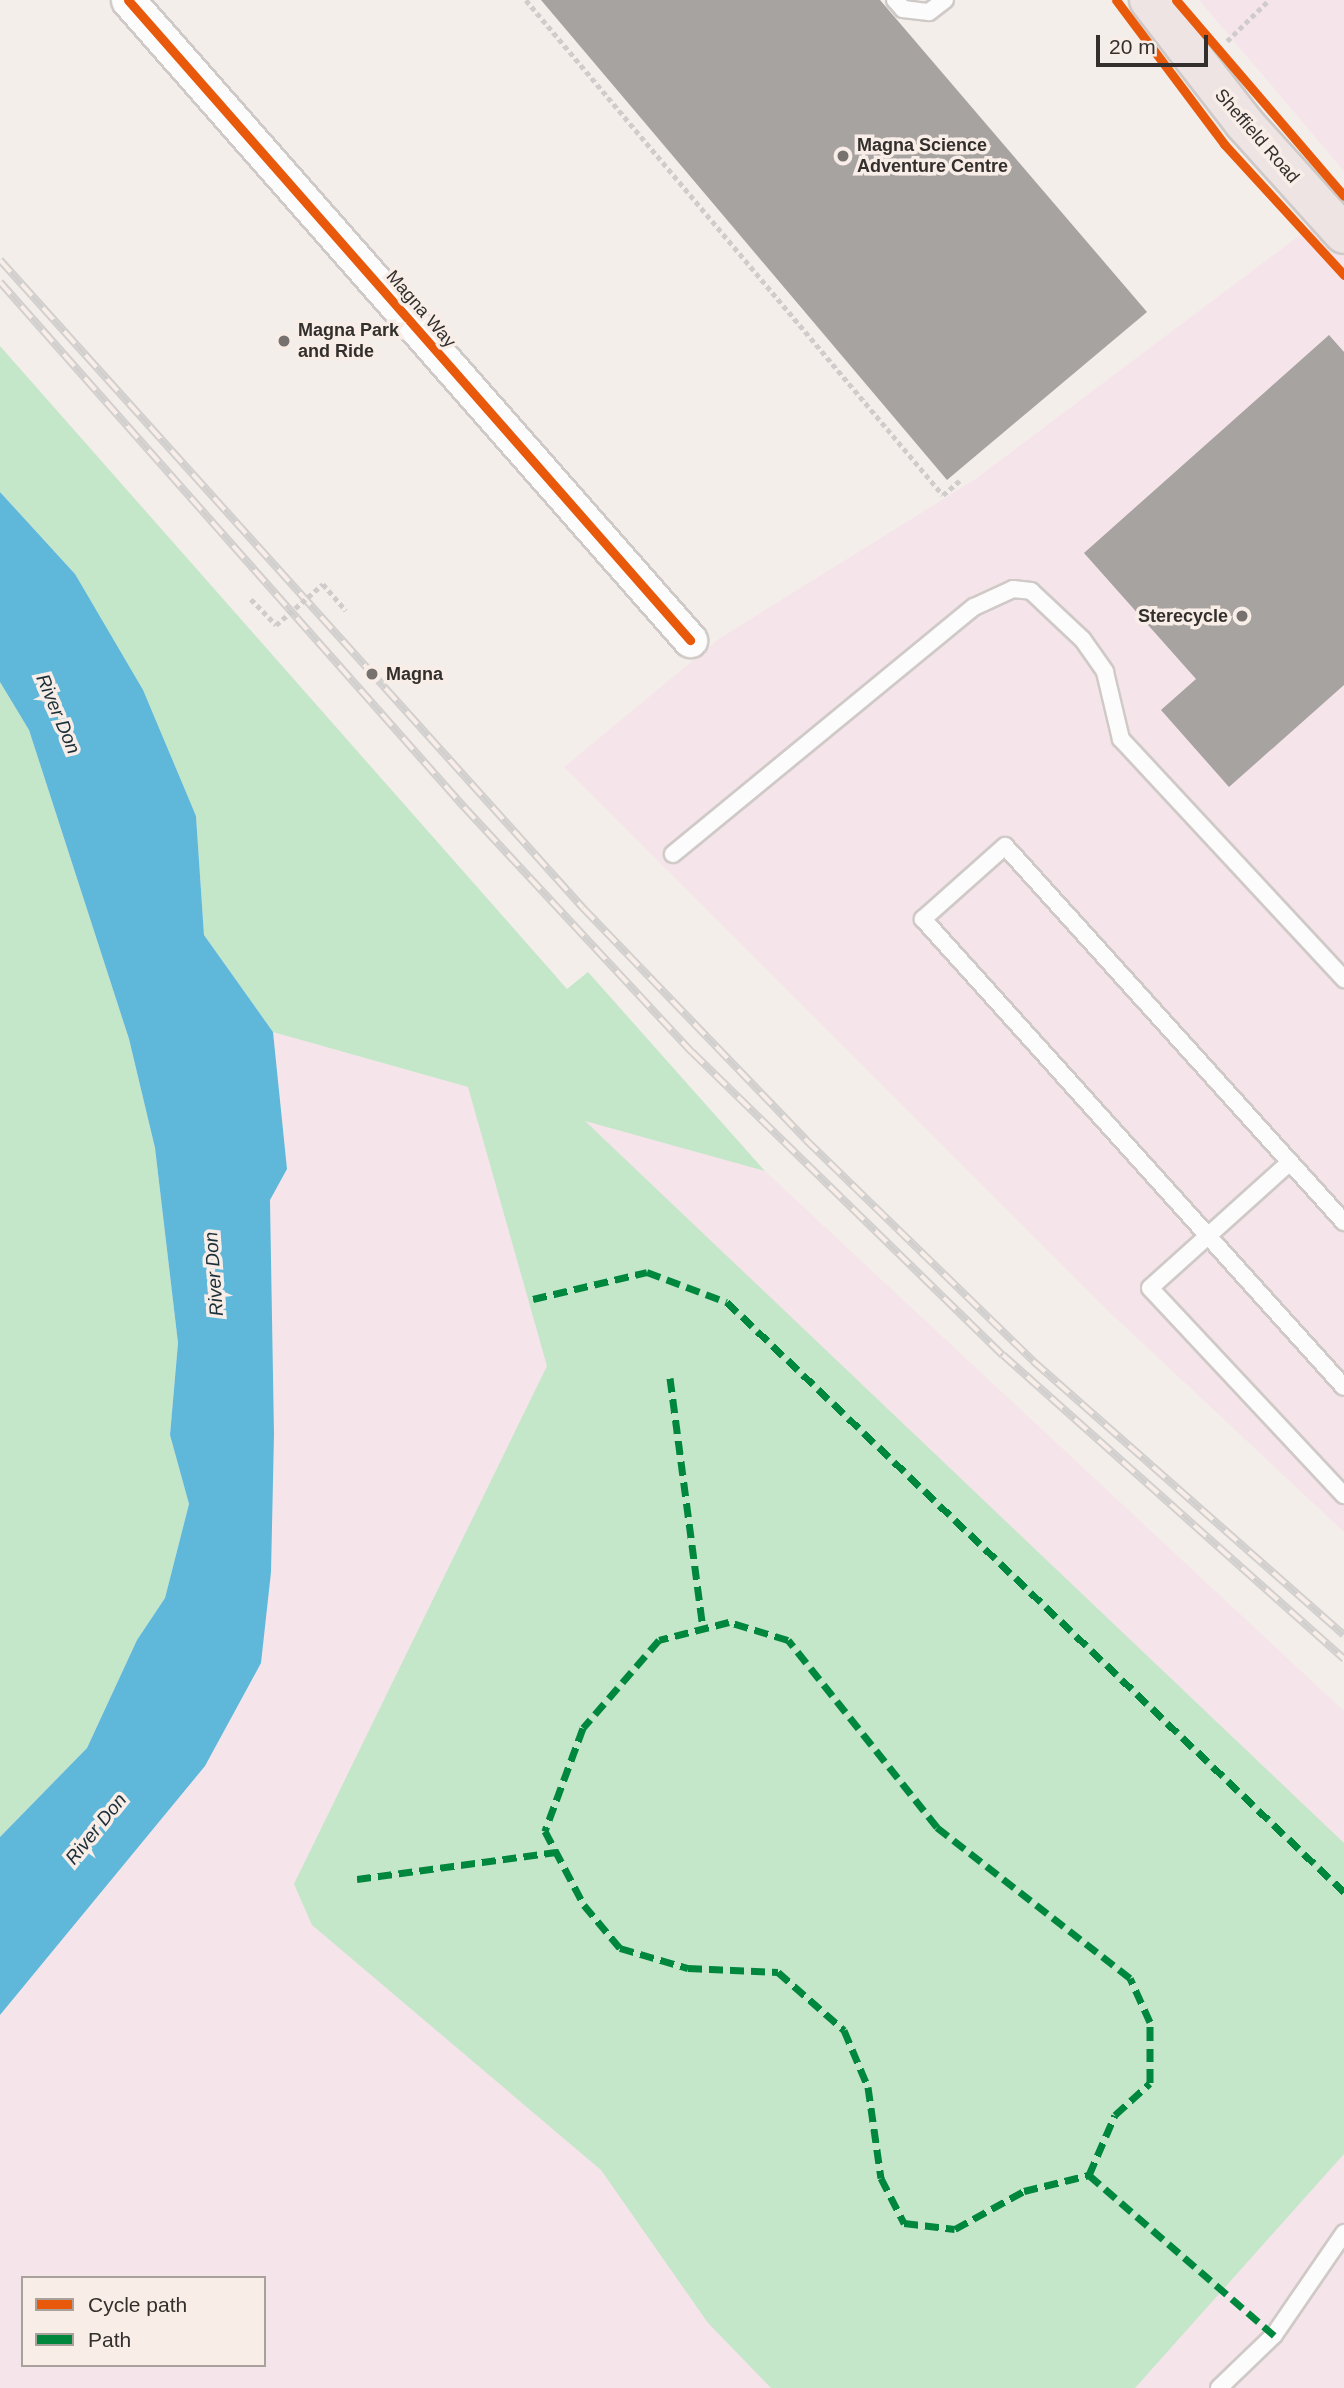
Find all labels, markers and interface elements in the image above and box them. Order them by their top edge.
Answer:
scale bar [1099,21,1211,65]
text: 20 m [1109,35,1156,58]
street label: Sheffield Road [1210,84,1304,188]
place label: Magna Science Adventure Centre [857,135,1008,178]
marker: Magna Science Adventure Centre [835,148,851,164]
street label: Magna Way [382,266,460,352]
place label: Magna Park and Ride [298,320,399,362]
marker: Magna Park and Ride [276,333,292,349]
place label: Sterecycle [1138,605,1228,627]
marker: Sterecycle [1234,608,1250,624]
place label: Magna [386,663,443,685]
marker: Magna [364,666,380,682]
water label: River Don [31,671,85,757]
water label: River Don [200,1231,228,1317]
water label: River Don [61,1789,131,1869]
legend [21,2276,266,2367]
text: Cycle path [88,2293,187,2316]
text: Path [88,2328,131,2351]

